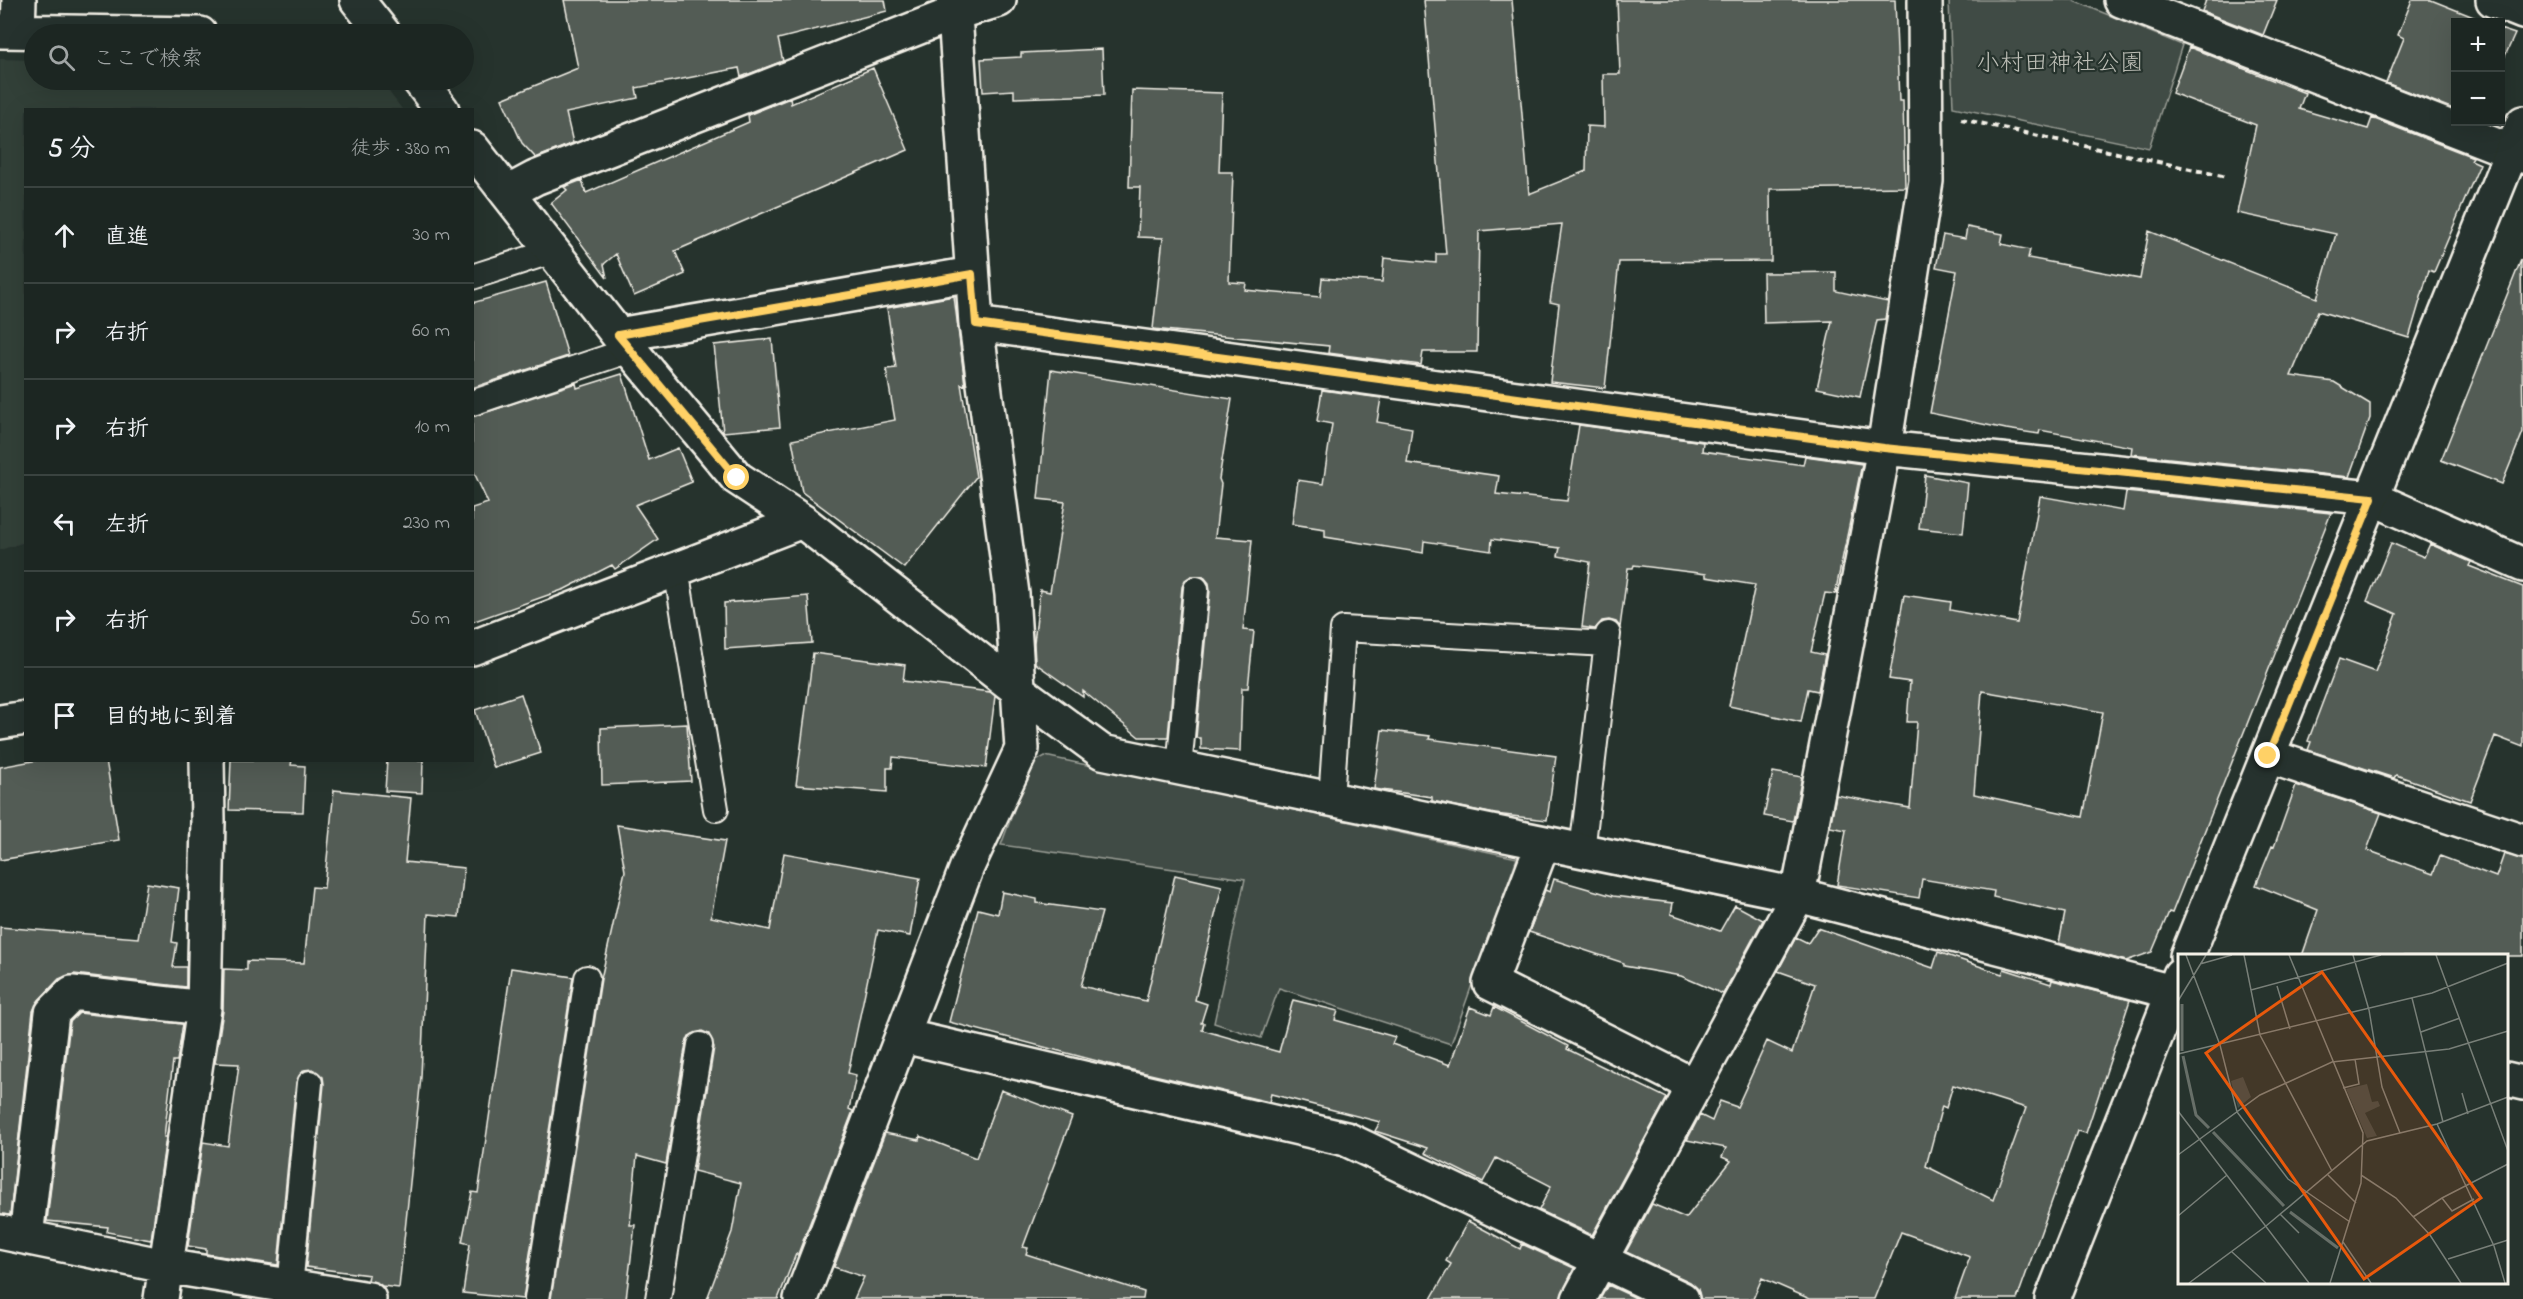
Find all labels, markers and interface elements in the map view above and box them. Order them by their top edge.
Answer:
map controls [2451,18,2505,126]
button: + [2451,18,2505,72]
search box [24,24,474,90]
icon: search [45,41,78,74]
text: ここで検索 [93,44,203,76]
park label: 小村田神社公園 [1976,47,2144,82]
button: − [2451,72,2505,126]
text: 5 分 [48,131,95,169]
text: 徒歩 · 380 m [351,135,450,164]
icon: ahead [48,219,81,252]
text: 30 m [413,221,450,250]
text: 直進 [105,222,149,254]
icon: right [48,315,81,348]
text: 60 m [412,317,450,346]
text: 右折 [105,318,149,350]
icon: right [48,411,81,444]
text: 10 m [414,413,450,442]
text: 右折 [105,414,149,446]
route start [723,464,749,490]
icon: left [48,507,81,540]
text: 230 m [403,509,450,538]
text: 左折 [105,510,149,542]
icon: right [48,603,81,636]
text: 50 m [409,605,450,634]
text: 右折 [105,606,149,638]
icon: arrive [48,699,81,732]
text: 目的地に到着 [105,702,237,734]
route end [2254,742,2280,768]
inset map [2178,954,2508,1284]

